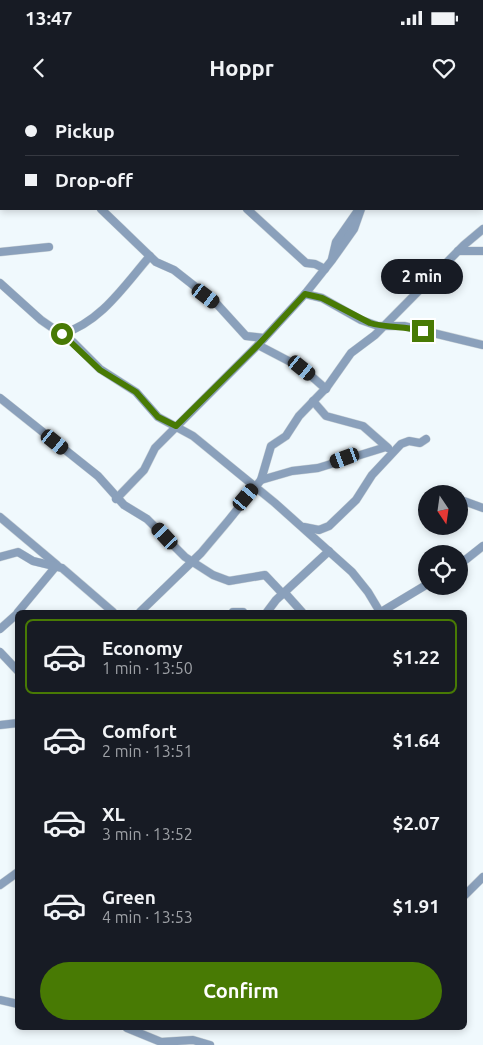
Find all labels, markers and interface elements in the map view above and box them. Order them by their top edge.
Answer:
text: 13:47 [25,7,73,29]
icon: back [25,54,53,82]
icon: heart [430,54,458,82]
text: Hoppr [209,55,274,80]
text: Pickup [55,120,115,142]
text: Drop-off [55,169,133,191]
callout: 2 min [382,258,464,294]
text: 2 min [402,267,442,285]
car [189,281,222,311]
route end [412,320,434,342]
route start [51,323,73,345]
car [285,353,318,383]
car [38,427,71,457]
car [328,446,361,470]
car [230,481,261,513]
north arrow [418,485,468,535]
map controls [418,485,468,595]
car [149,520,180,552]
button: locate [418,545,468,595]
icon: car [42,634,87,679]
text: Economy [102,637,183,659]
text: $1.22 [392,646,440,668]
text: 1 min · 13:50 [102,659,193,677]
icon: car [42,717,87,762]
text: Comfort [102,720,177,742]
text: $1.64 [392,729,440,751]
text: 2 min · 13:51 [102,742,193,760]
icon: car [42,800,87,845]
text: XL [102,803,125,825]
text: $2.07 [392,812,440,834]
text: 3 min · 13:52 [102,825,193,843]
icon: car [42,883,87,928]
text: Green [102,886,156,908]
text: $1.91 [392,895,440,917]
text: 4 min · 13:53 [102,908,193,926]
button: Confirm [40,962,442,1020]

